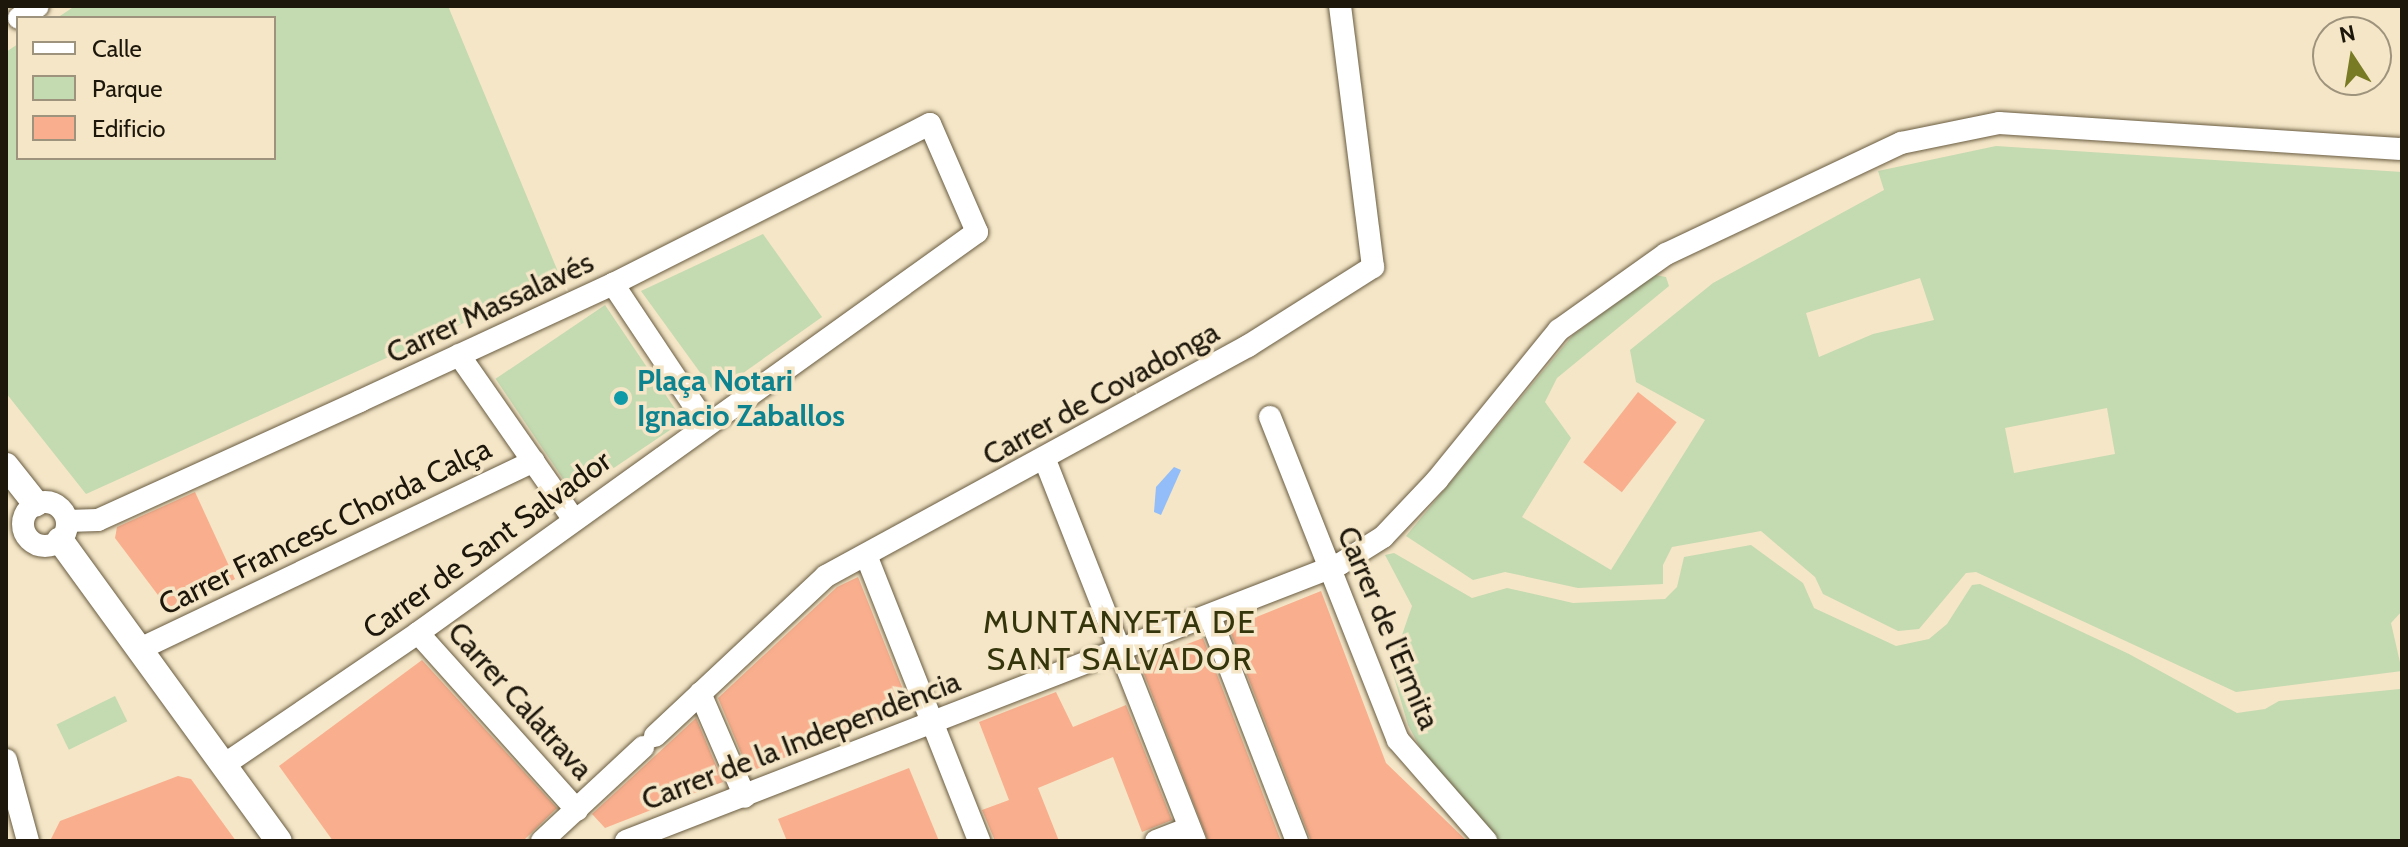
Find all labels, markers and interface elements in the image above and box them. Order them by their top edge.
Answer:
legend [16,16,276,160]
north arrow [2312,16,2392,96]
text: N [2337,19,2358,49]
text: Calle [92,34,142,63]
text: Parque [92,74,162,103]
text: Edificio [92,114,166,143]
street label: Carrer Massalavés [381,244,599,372]
street label: Carrer de Covadonga [977,314,1225,474]
place label: Plaça Notari Ignacio Zaballos [637,363,845,434]
marker: Plaça Notari Ignacio Zaballos [612,389,630,407]
street label: Carrer Francesc Chorda Calça [153,431,497,623]
street label: Carrer de Sant Salvador [356,443,618,647]
street label: Carrer de l'Ermita [1329,521,1447,735]
district label: MUNTANYETA DE SANT SALVADOR [983,604,1257,679]
street label: Carrer Calatrava [440,615,600,787]
street label: Carrer de la Independència [637,664,965,818]

